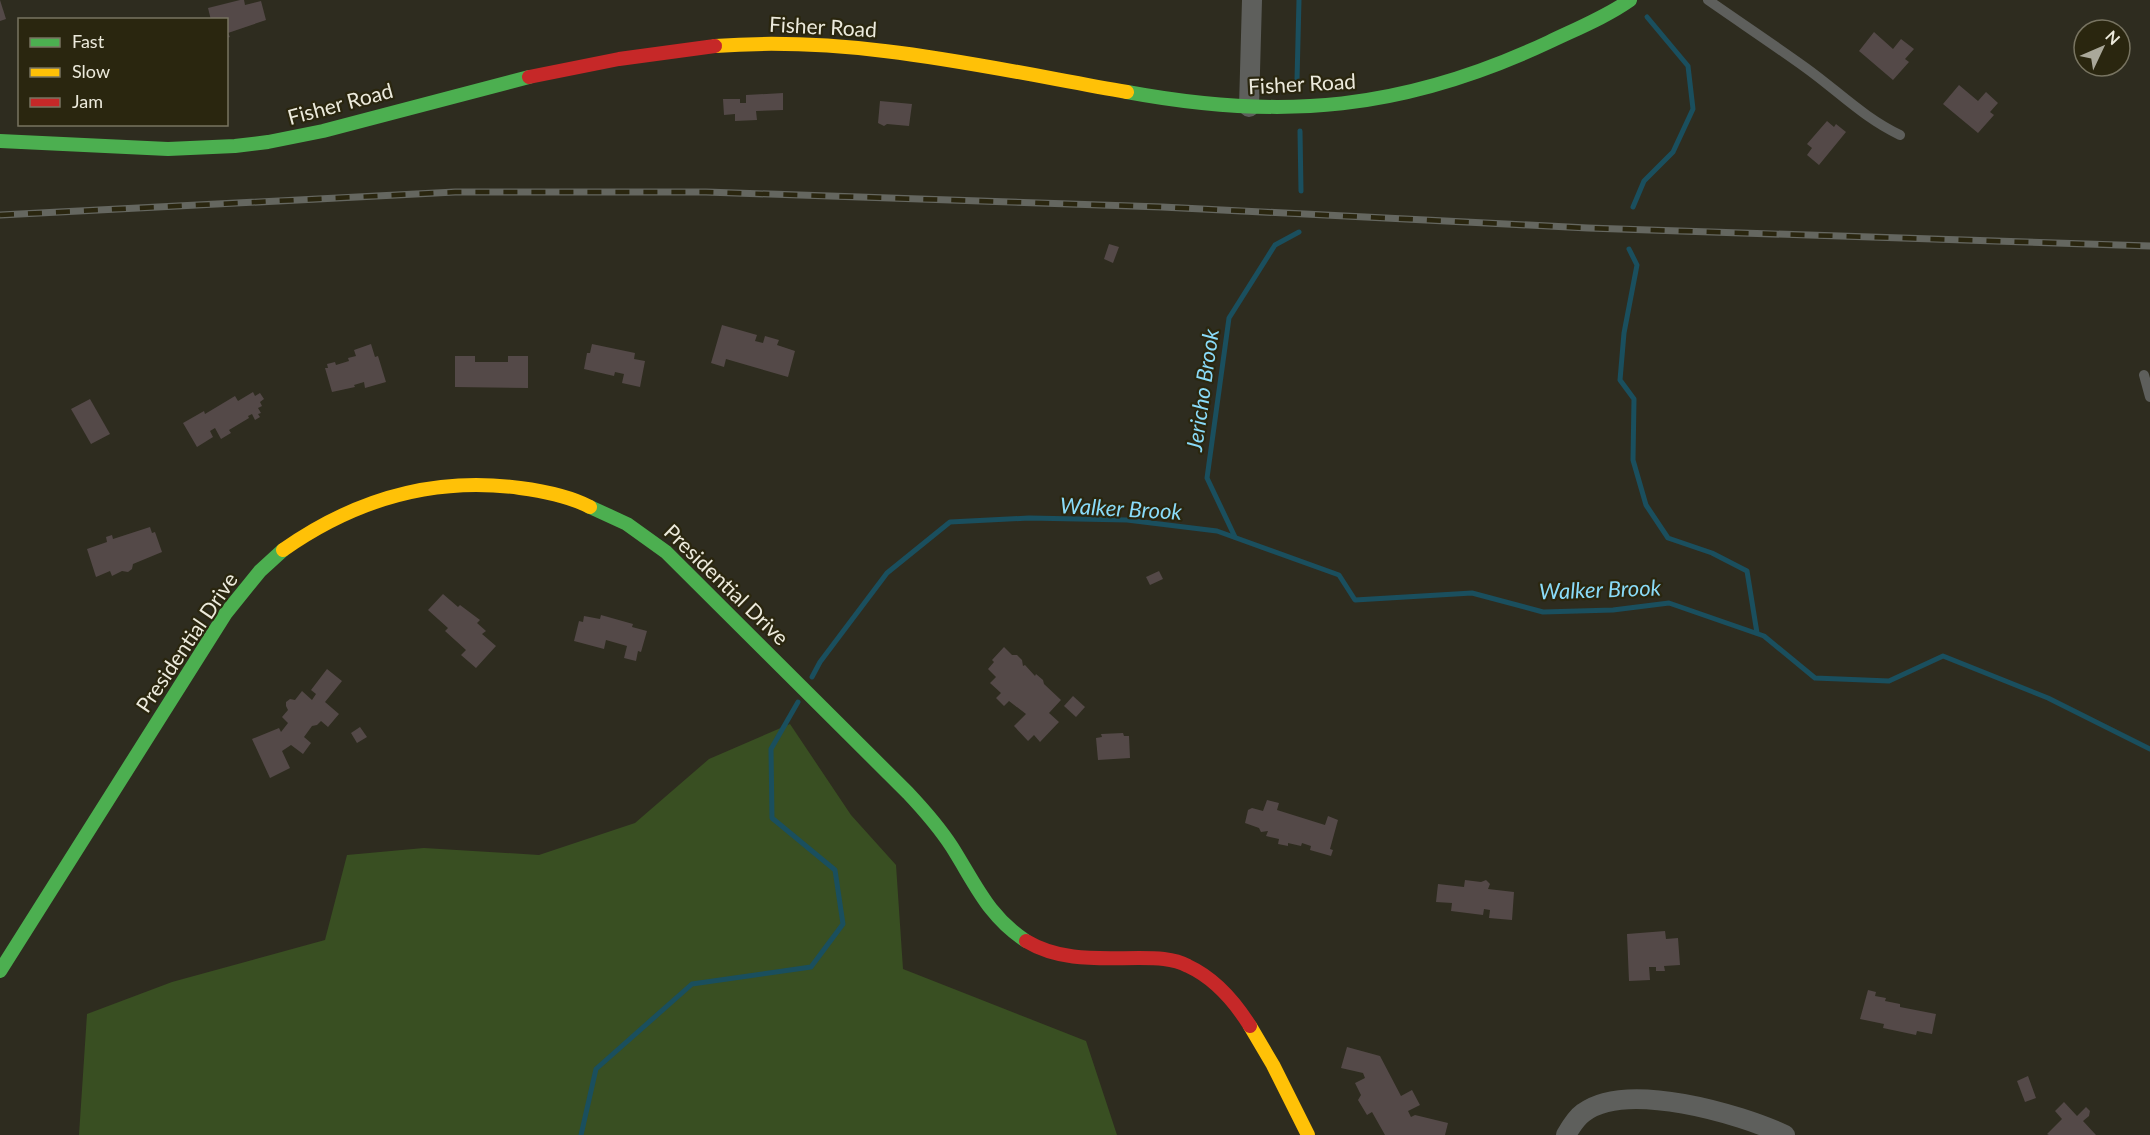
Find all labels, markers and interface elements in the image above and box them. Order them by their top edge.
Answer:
street label: Fisher Road [768,11,878,41]
legend [18,18,228,126]
north arrow [2072,18,2132,78]
text: N [2102,26,2124,48]
text: Fast [72,30,105,52]
text: Slow [72,60,110,82]
street label: Fisher Road [1247,68,1357,98]
street label: Fisher Road [285,77,395,129]
text: Jam [72,90,103,112]
water label: Jericho Brook [1180,327,1224,454]
water label: Walker Brook [1059,491,1183,525]
street label: Presidential Drive [660,518,794,650]
street label: Presidential Drive [130,567,242,717]
water label: Walker Brook [1539,573,1662,605]

